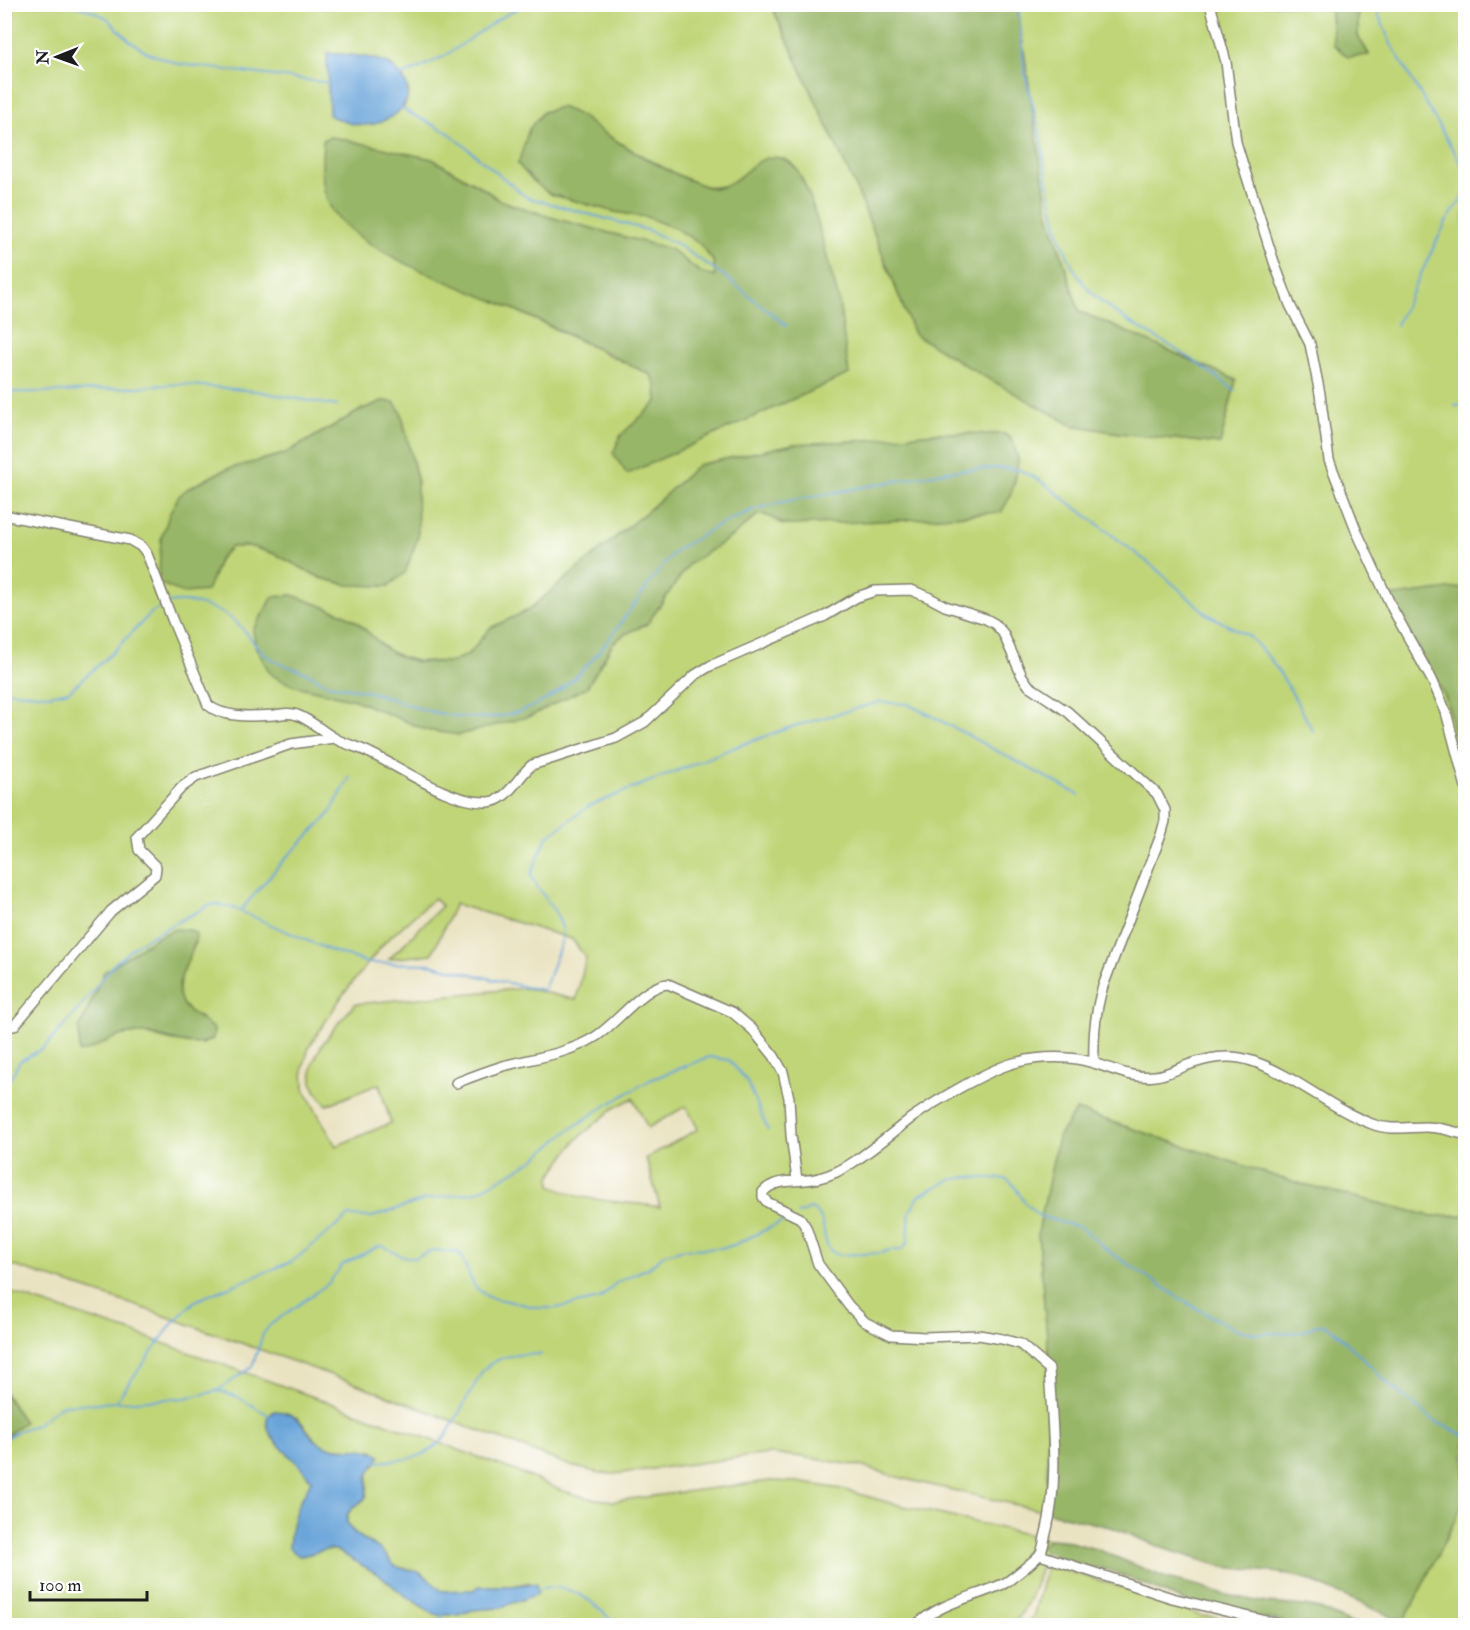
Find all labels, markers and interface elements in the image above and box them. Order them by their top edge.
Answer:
north arrow [27,27,87,87]
text: N [33,49,53,66]
scale bar [30,1564,147,1602]
text: 100 m [39,1574,82,1597]

